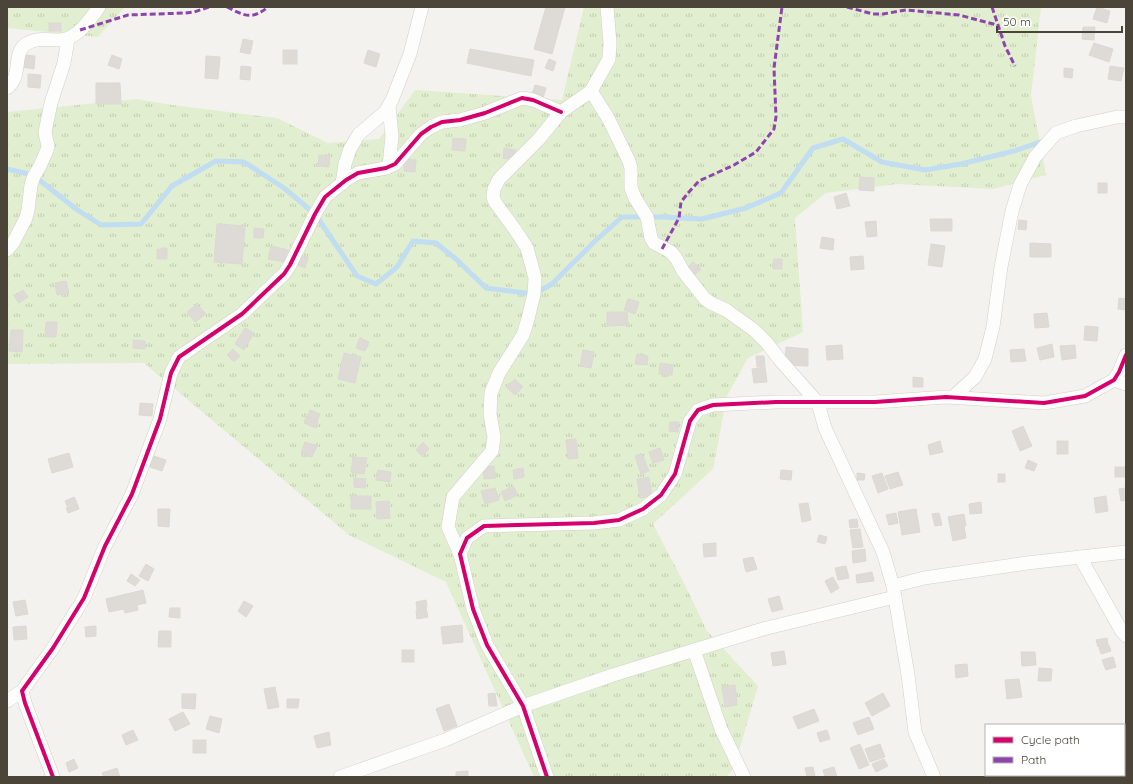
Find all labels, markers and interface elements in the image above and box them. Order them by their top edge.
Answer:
scale bar [997,8,1122,34]
text: 50 m [1003,14,1031,29]
legend [985,724,1125,776]
text: Cycle path [1021,732,1080,747]
text: Path [1021,752,1046,767]

